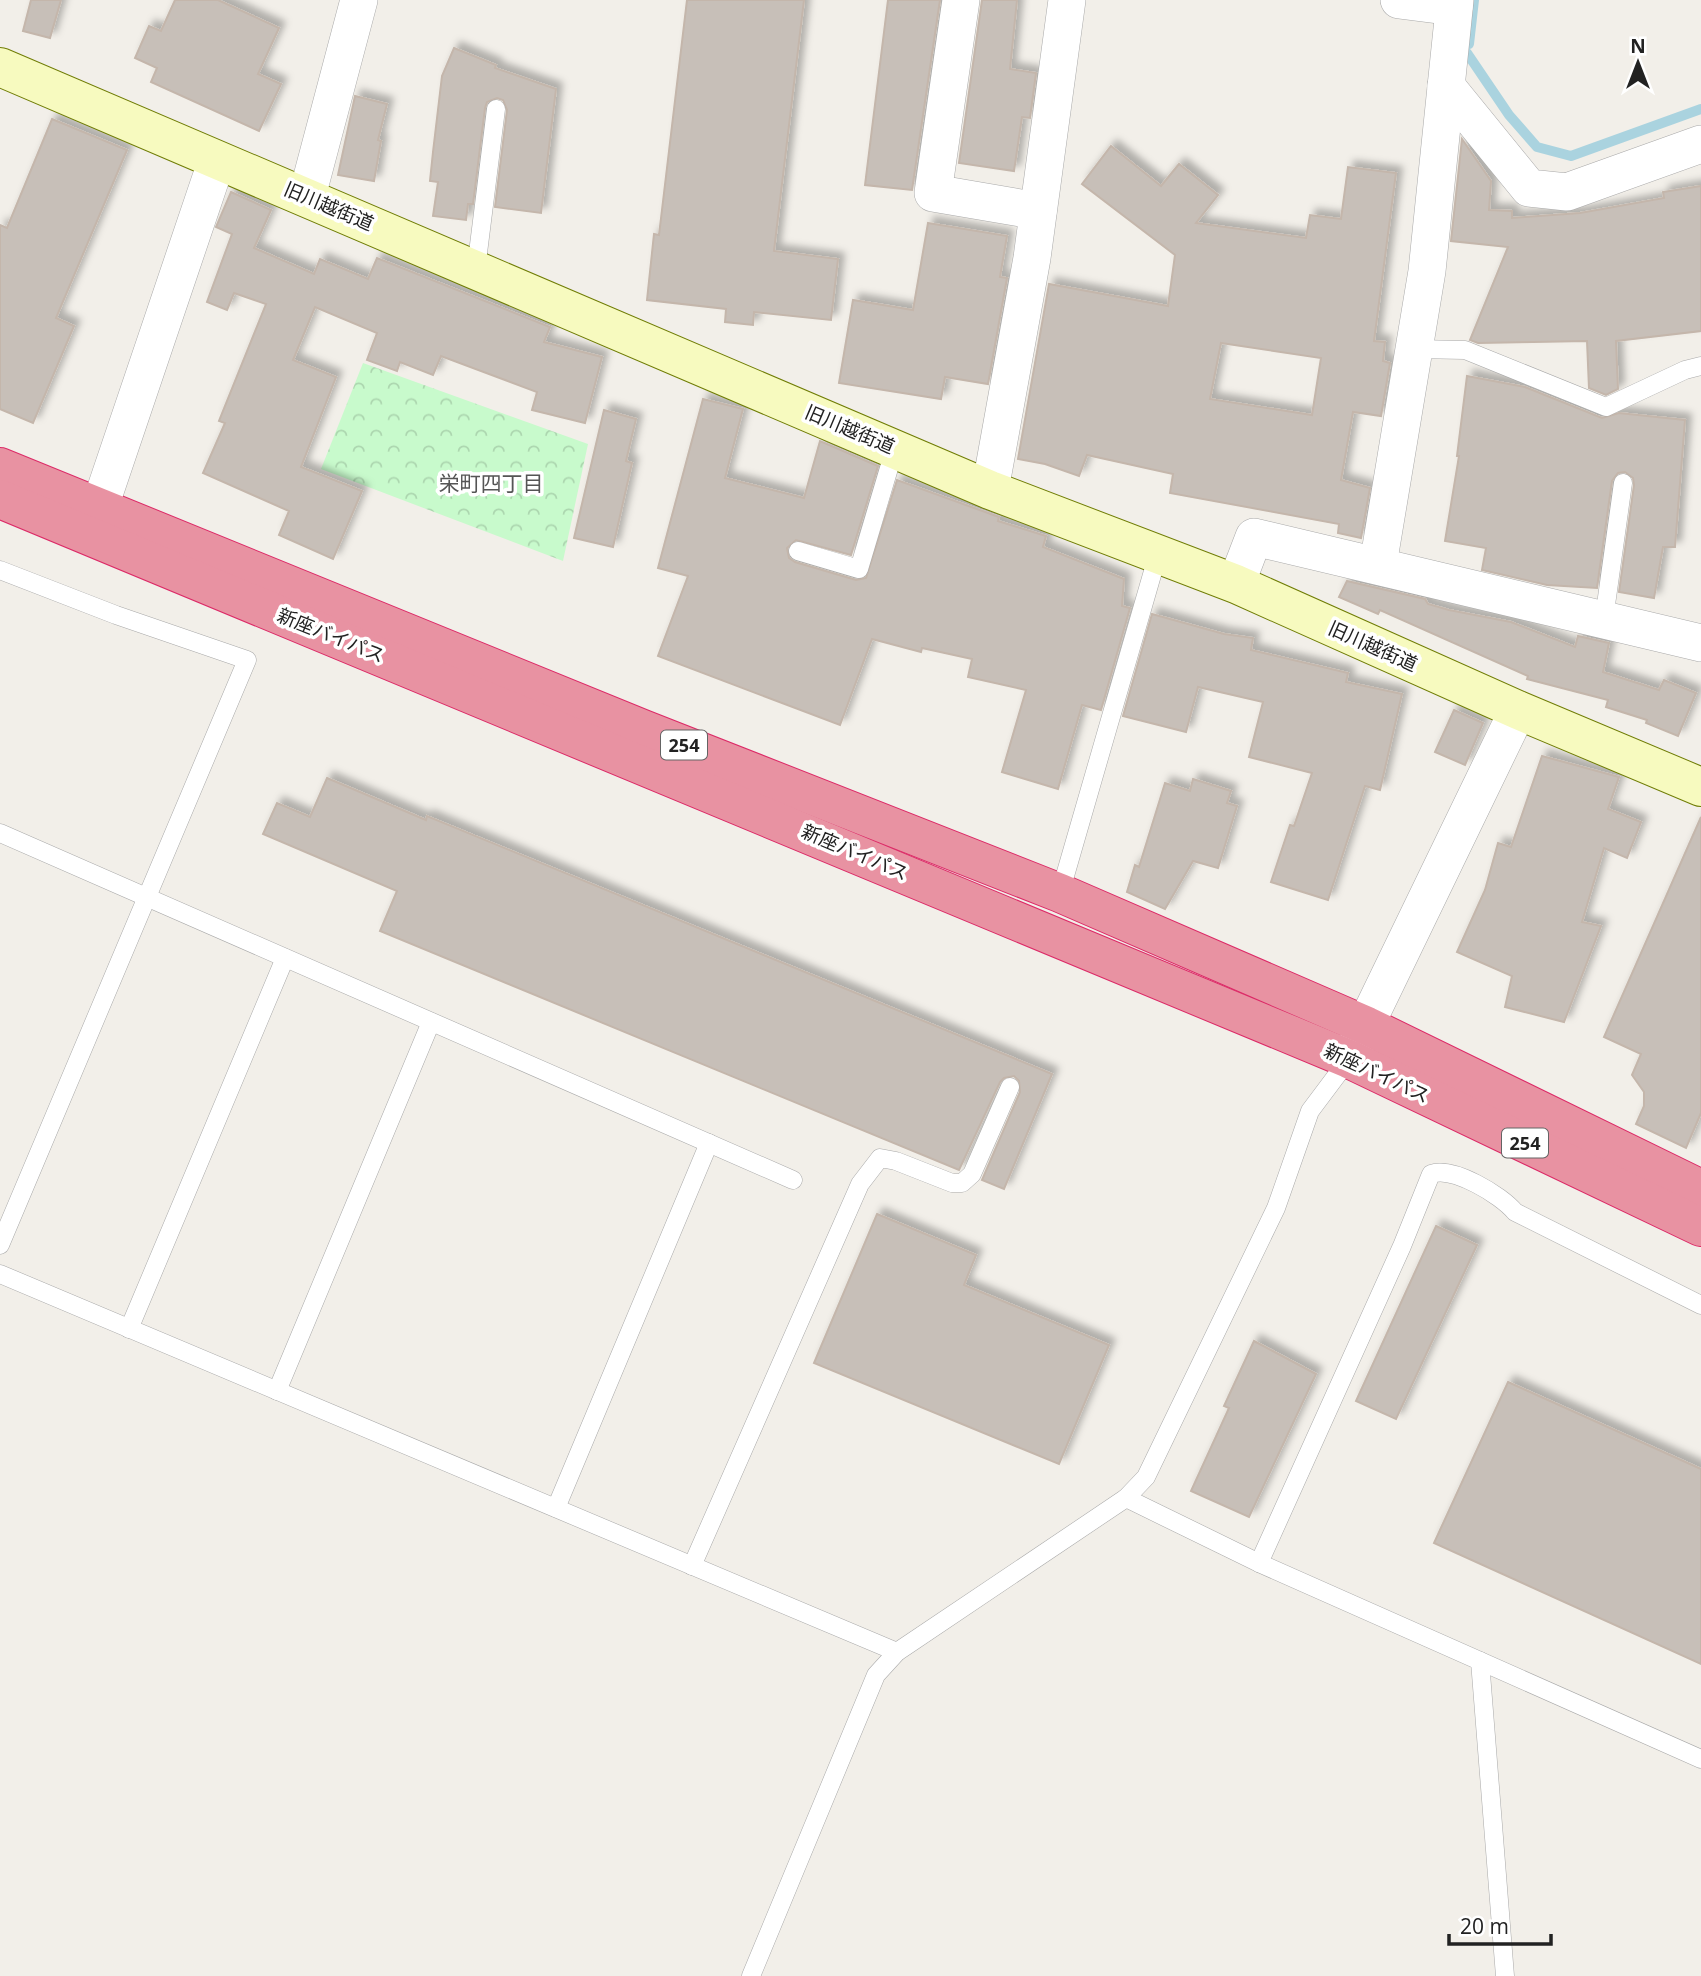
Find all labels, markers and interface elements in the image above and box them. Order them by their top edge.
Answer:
north arrow [1603,28,1673,98]
text: N [1630,33,1646,59]
street label: 旧川越街道 [280,175,378,237]
street label: 旧川越街道 [801,398,899,460]
district label: 栄町四丁目 [439,469,544,497]
street label: 新座バイパス [273,602,389,668]
street label: 旧川越街道 [1324,615,1422,677]
road number: 254 [661,730,707,760]
street label: 新座バイパス [798,818,912,886]
street label: 新座バイパス [1320,1037,1434,1109]
road number: 254 [1502,1128,1548,1158]
scale bar [1449,1902,1550,1946]
text: 20 m [1460,1912,1509,1940]

